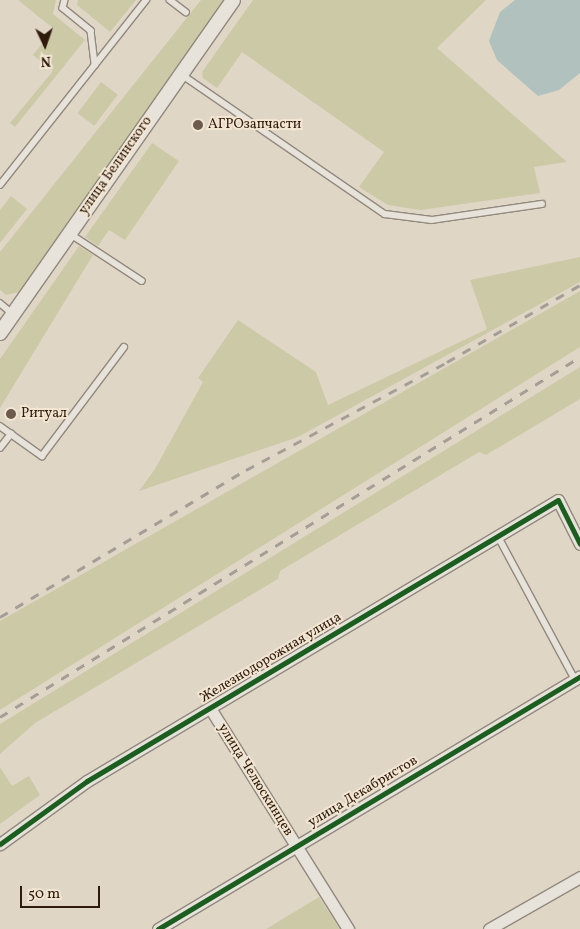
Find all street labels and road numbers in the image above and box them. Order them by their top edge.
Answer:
street label: улица Белинского [76,114,156,218]
street label: Железнодорожная улица [197,609,345,707]
street label: улица Челюскинцев [214,721,296,839]
street label: улица Декабристов [305,753,421,831]

